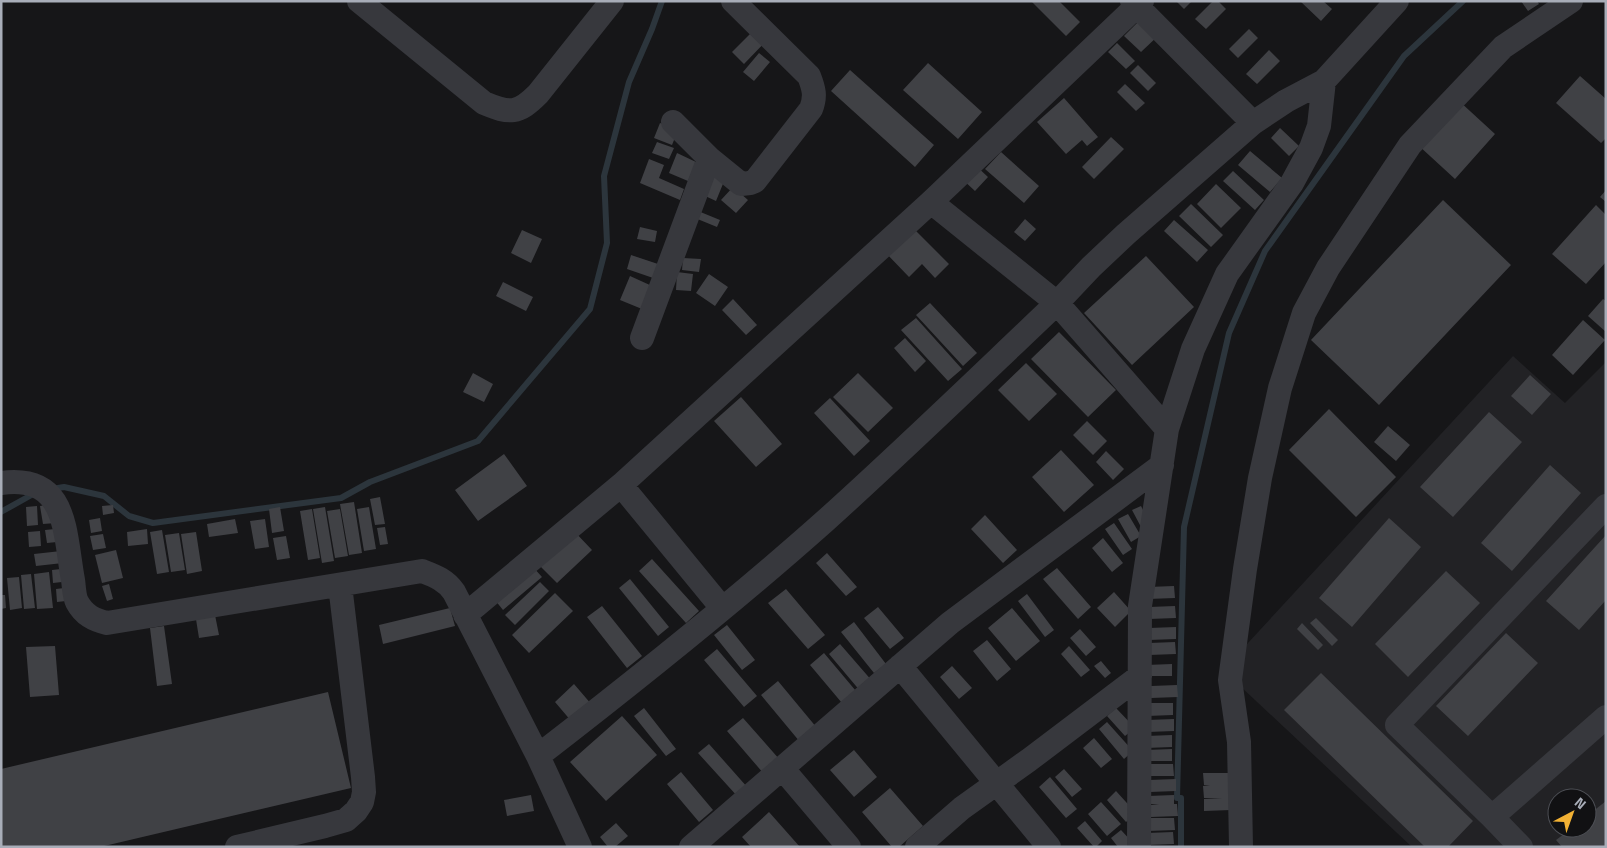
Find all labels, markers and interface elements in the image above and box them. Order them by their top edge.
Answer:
north arrow [1547,788,1597,838]
text: N [1570,792,1591,814]

